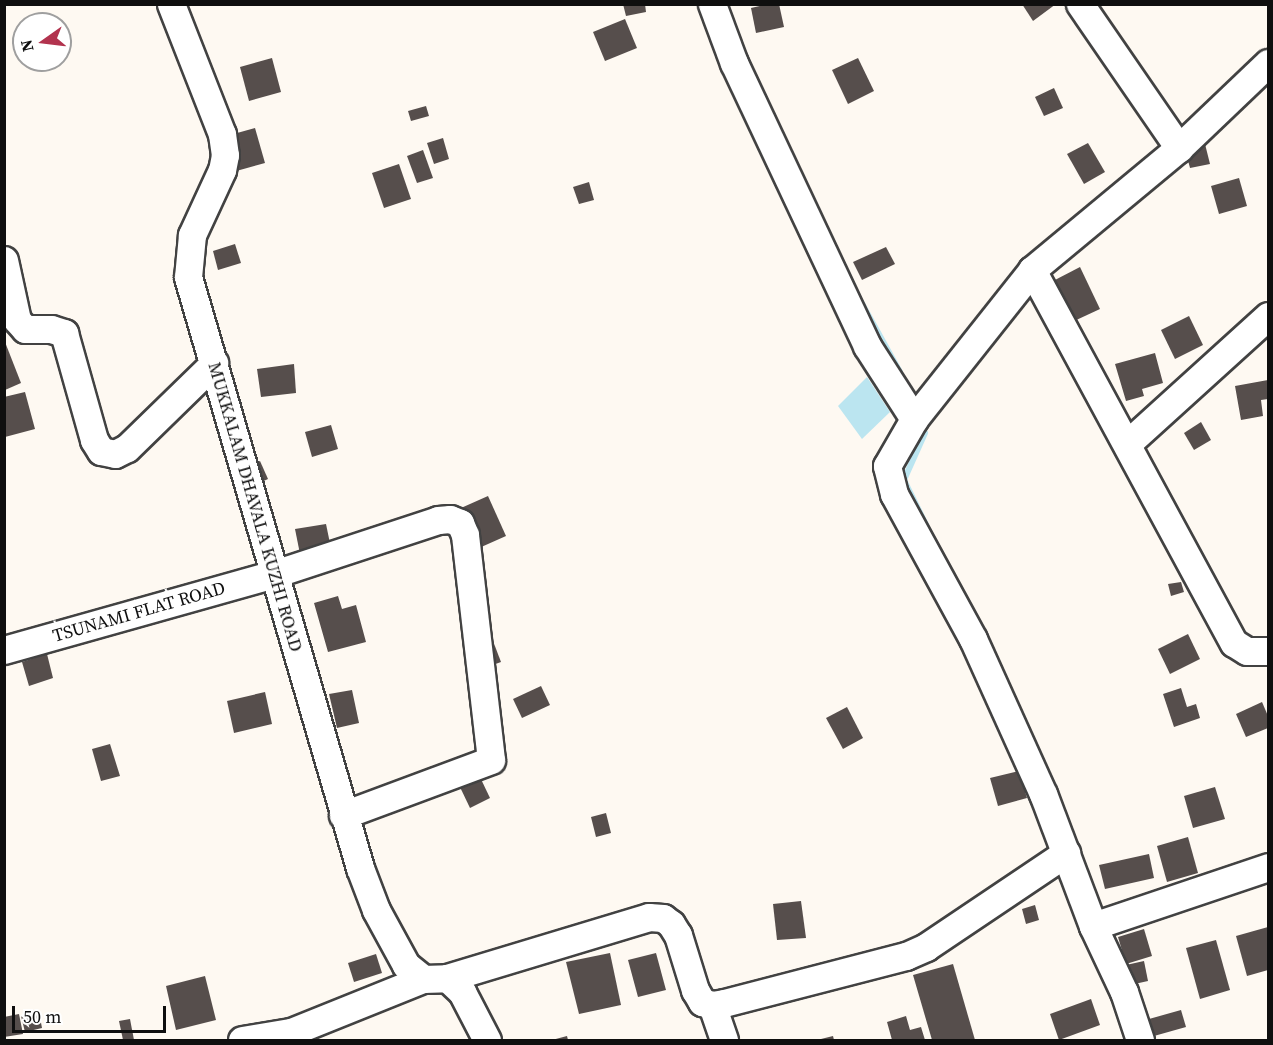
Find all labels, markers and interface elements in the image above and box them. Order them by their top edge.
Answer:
north arrow [12,12,72,72]
text: N [14,38,39,54]
street label: MUKKALAM DHAVALA KUZHI ROAD [203,360,307,654]
street label: TSUNAMI FLAT ROAD [50,577,228,647]
scale bar [15,994,170,1032]
text: 50 m [23,1004,61,1029]

